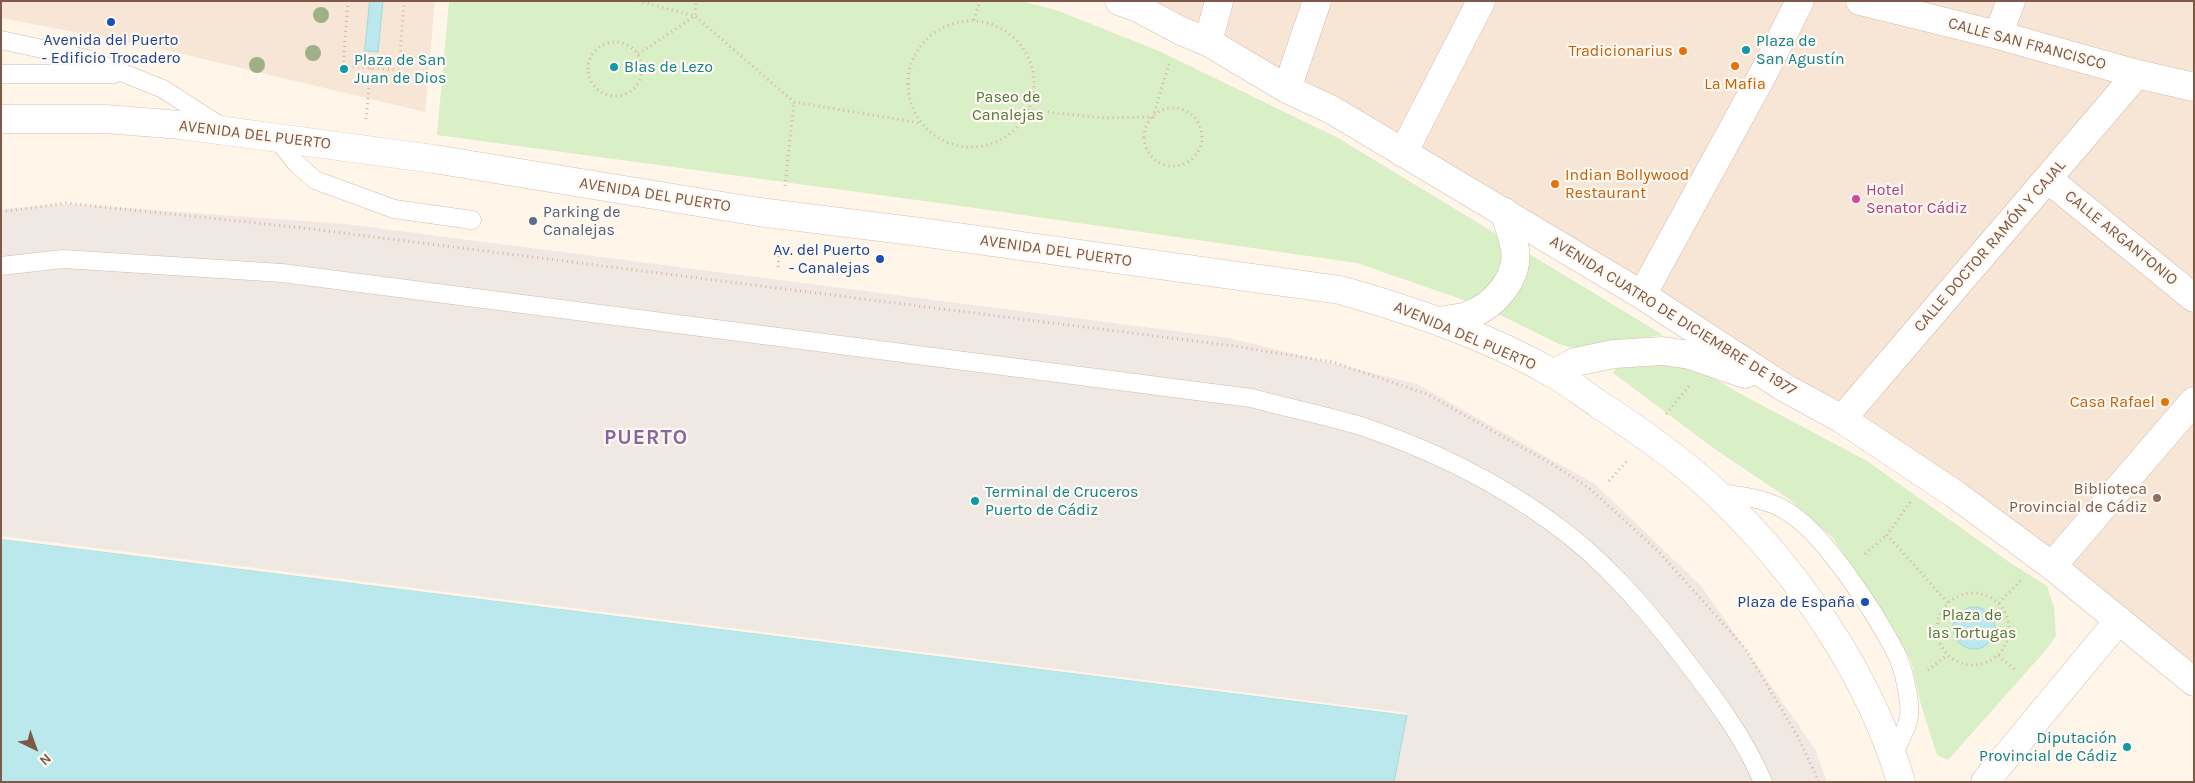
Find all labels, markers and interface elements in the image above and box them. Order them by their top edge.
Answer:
street label: CALLE SAN FRANCISCO [1946,14,2108,74]
marker: Avenida del Puerto - Edificio Trocadero [105,16,117,28]
place label: Avenida del Puerto - Edificio Trocadero [41,30,181,68]
place label: Plaza de San Agustín [1756,31,1845,69]
place label: Tradicionarius [1568,41,1673,61]
marker: Plaza de San Agustín [1740,44,1752,56]
marker: Tradicionarius [1677,45,1689,57]
place label: Plaza de San Juan de Dios [354,50,446,88]
place label: Blas de Lezo [624,57,713,77]
marker: La Mafia [1729,60,1741,72]
marker: Blas de Lezo [608,61,620,73]
marker: Plaza de San Juan de Dios [338,63,350,75]
place label: La Mafia [1704,74,1766,94]
park label: Paseo de Canalejas [972,87,1044,125]
street label: AVENIDA DEL PUERTO [178,116,332,154]
street label: CALLE DOCTOR RAMÓN Y CAJAL [1910,156,2070,336]
place label: Indian Bollywood Restaurant [1565,165,1689,203]
street label: AVENIDA DEL PUERTO [578,174,732,216]
marker: Indian Bollywood Restaurant [1549,178,1561,190]
place label: Hotel Senator Cádiz [1866,180,1967,218]
street label: CALLE ARGANTONIO [2060,186,2182,290]
marker: Hotel Senator Cádiz [1850,193,1862,205]
place label: Parking de Canalejas [543,202,620,240]
marker: Parking de Canalejas [527,215,539,227]
street label: AVENIDA DEL PUERTO [979,231,1133,271]
street label: AVENIDA CUATRO DE DICIEMBRE DE 1977 [1546,232,1800,400]
place label: Av. del Puerto - Canalejas [773,240,870,278]
marker: Av. del Puerto - Canalejas [874,253,886,265]
street label: AVENIDA DEL PUERTO [1391,297,1539,375]
place label: Casa Rafael [2070,392,2155,412]
marker: Casa Rafael [2159,396,2171,408]
district label: PUERTO [603,425,689,451]
place label: Biblioteca Provincial de Cádiz [2009,479,2147,517]
place label: Terminal de Cruceros Puerto de Cádiz [985,482,1138,520]
marker: Biblioteca Provincial de Cádiz [2151,492,2163,504]
marker: Terminal de Cruceros Puerto de Cádiz [969,495,981,507]
place label: Plaza de España [1737,592,1855,612]
marker: Plaza de España [1859,596,1871,608]
park label: Plaza de las Tortugas [1928,605,2016,643]
north arrow [10,723,60,773]
place label: Diputación Provincial de Cádiz [1979,728,2117,766]
marker: Diputación Provincial de Cádiz [2121,741,2133,753]
text: N [36,750,55,769]

